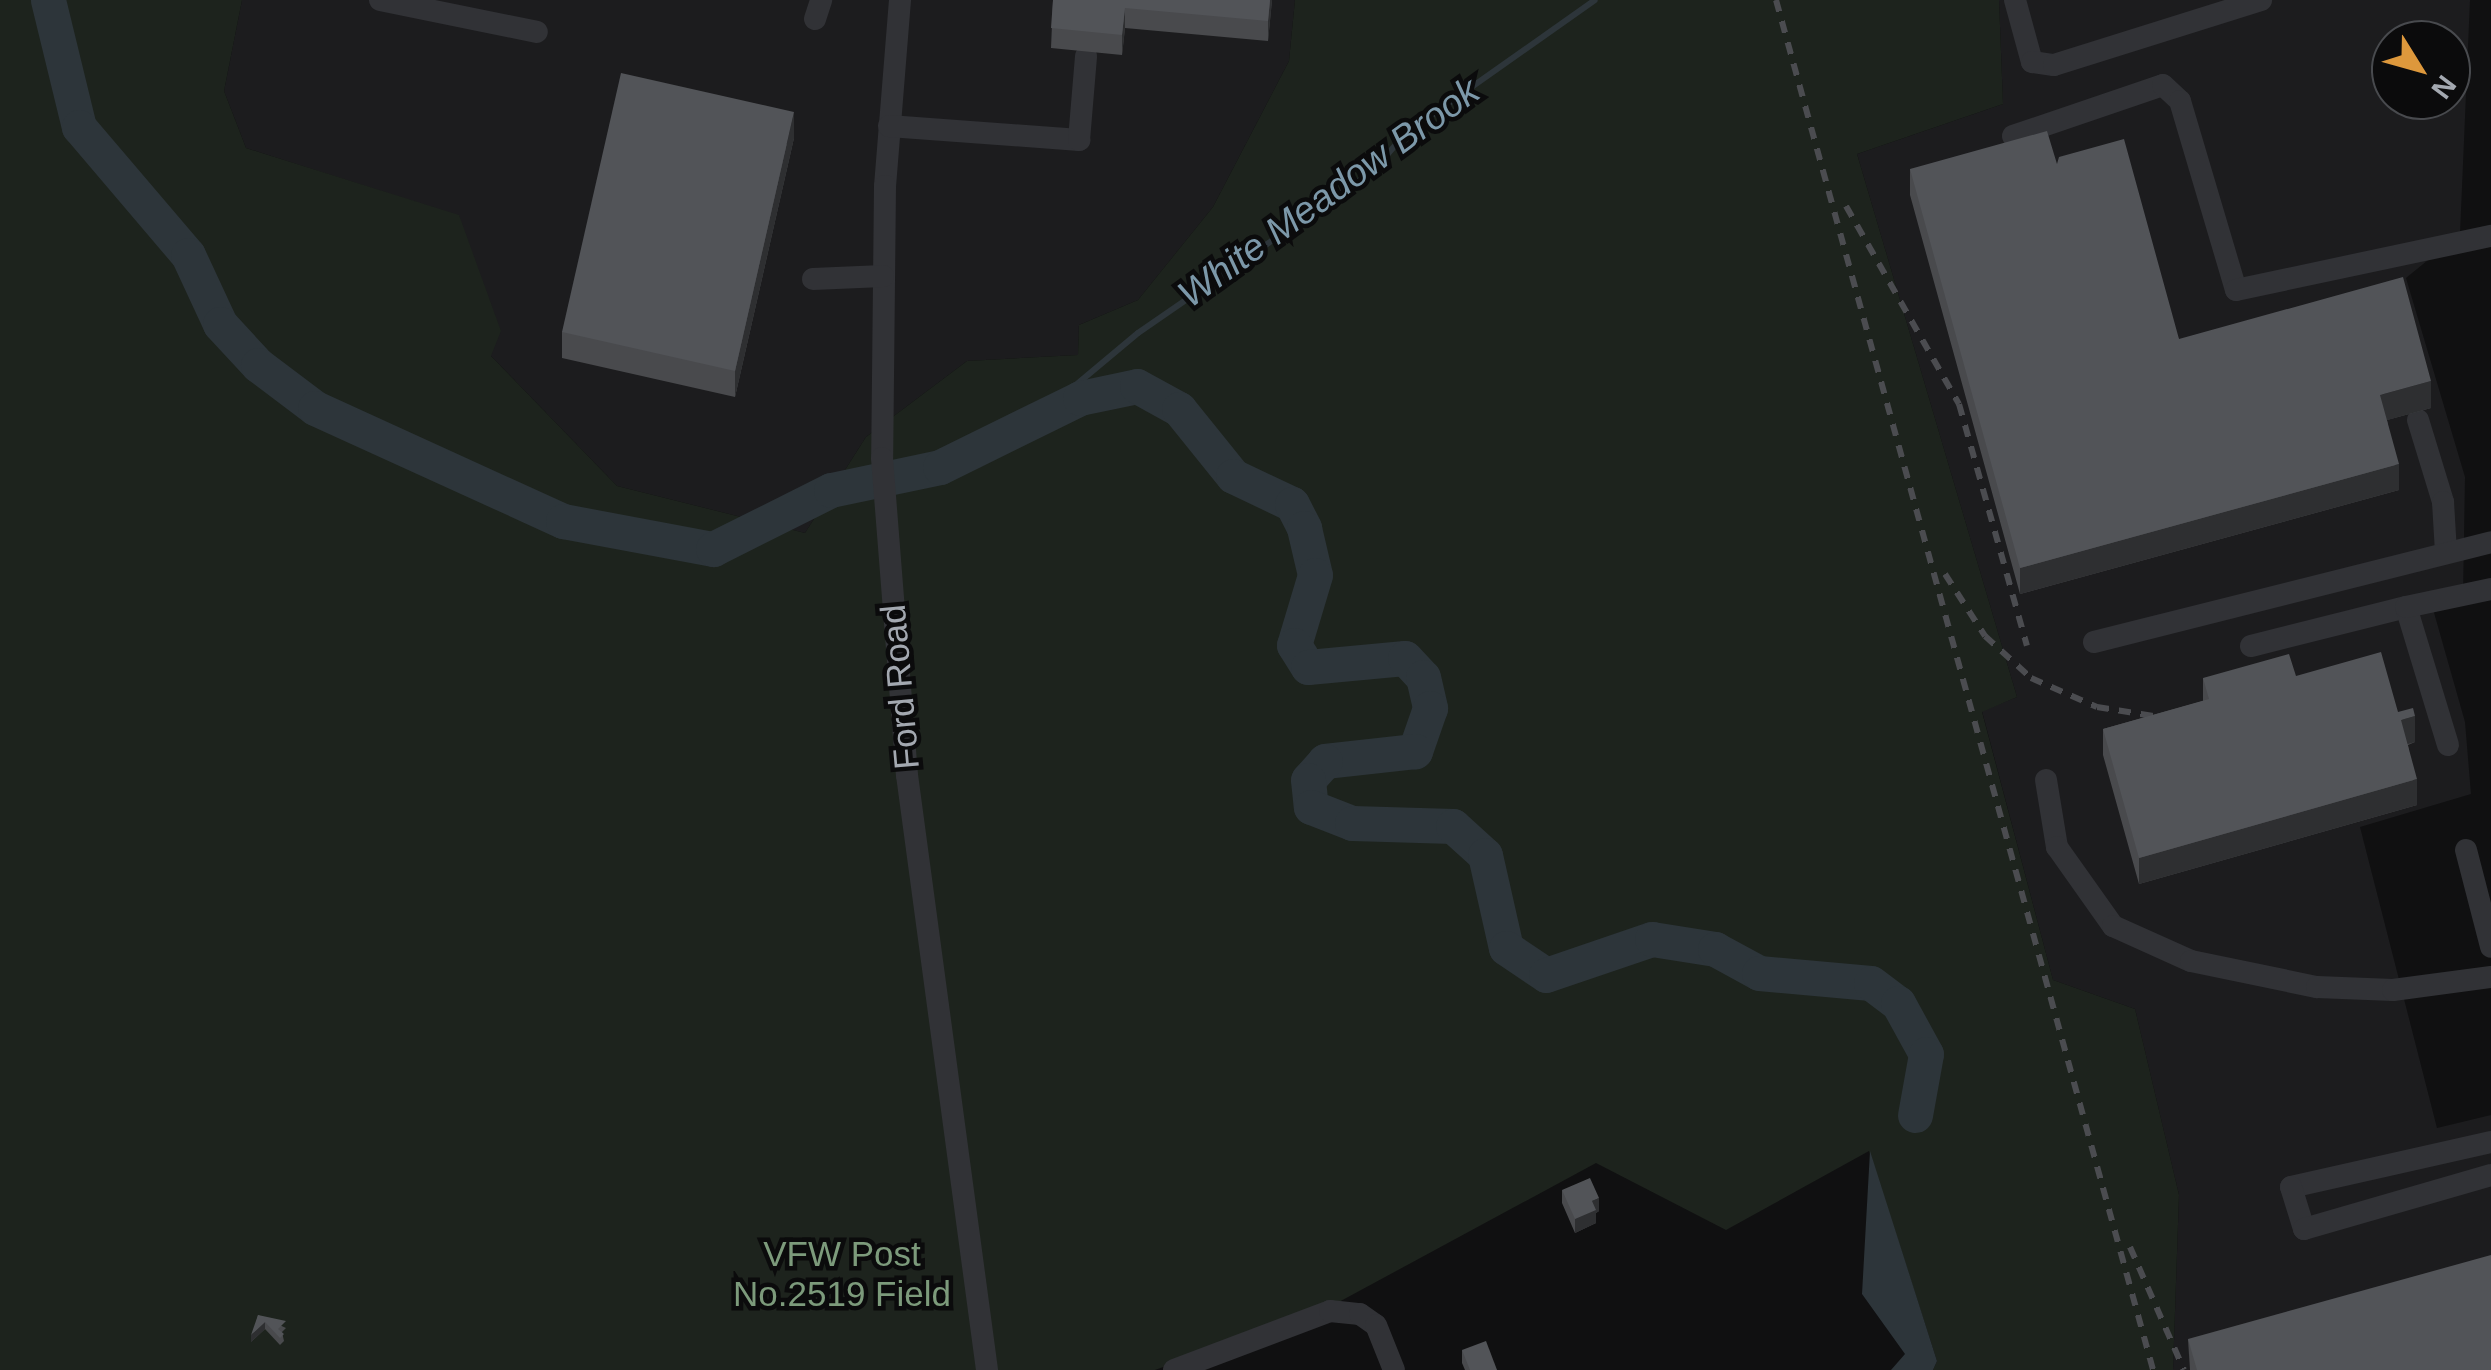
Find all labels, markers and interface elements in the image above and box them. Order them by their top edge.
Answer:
north arrow [2371,20,2471,120]
water label: White Meadow Brook [1170,68,1488,318]
text: N [2425,70,2462,105]
street label: Ford Road [872,603,928,771]
park label: VFW Post No.2519 Field [733,1233,951,1315]

